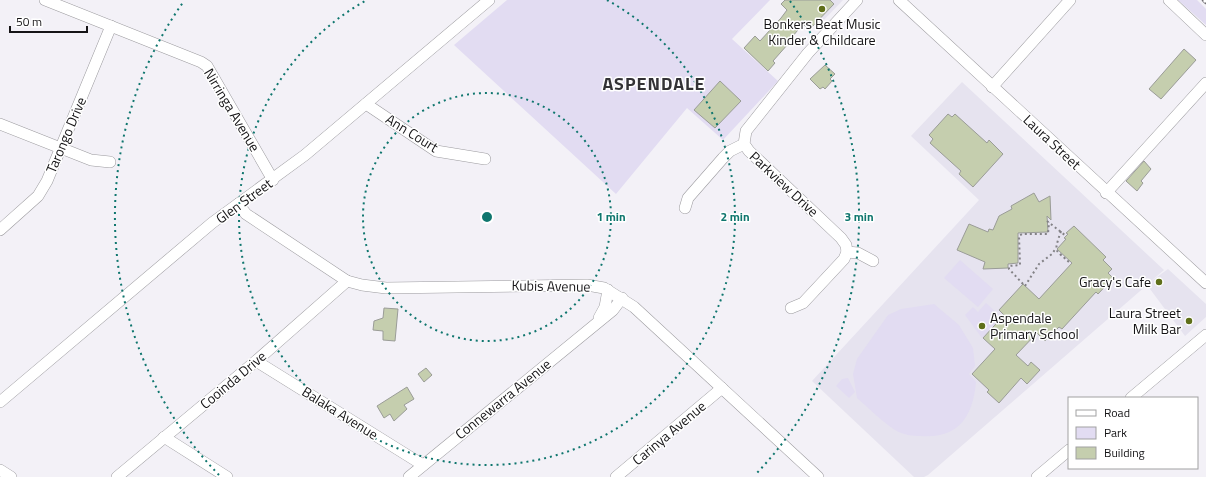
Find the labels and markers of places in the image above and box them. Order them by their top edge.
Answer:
marker: Bonkers Beat Music Kinder & Childcare [817,4,827,14]
place label: Bonkers Beat Music Kinder & Childcare [763,13,881,50]
centre of rings [480,210,494,224]
place label: Gracy's Cafe [1079,271,1151,292]
marker: Gracy's Cafe [1154,277,1164,287]
place label: Laura Street Milk Bar [1109,302,1181,339]
place label: Aspendale Primary School [990,307,1079,344]
marker: Laura Street Milk Bar [1184,316,1194,326]
marker: Aspendale Primary School [977,321,987,331]

